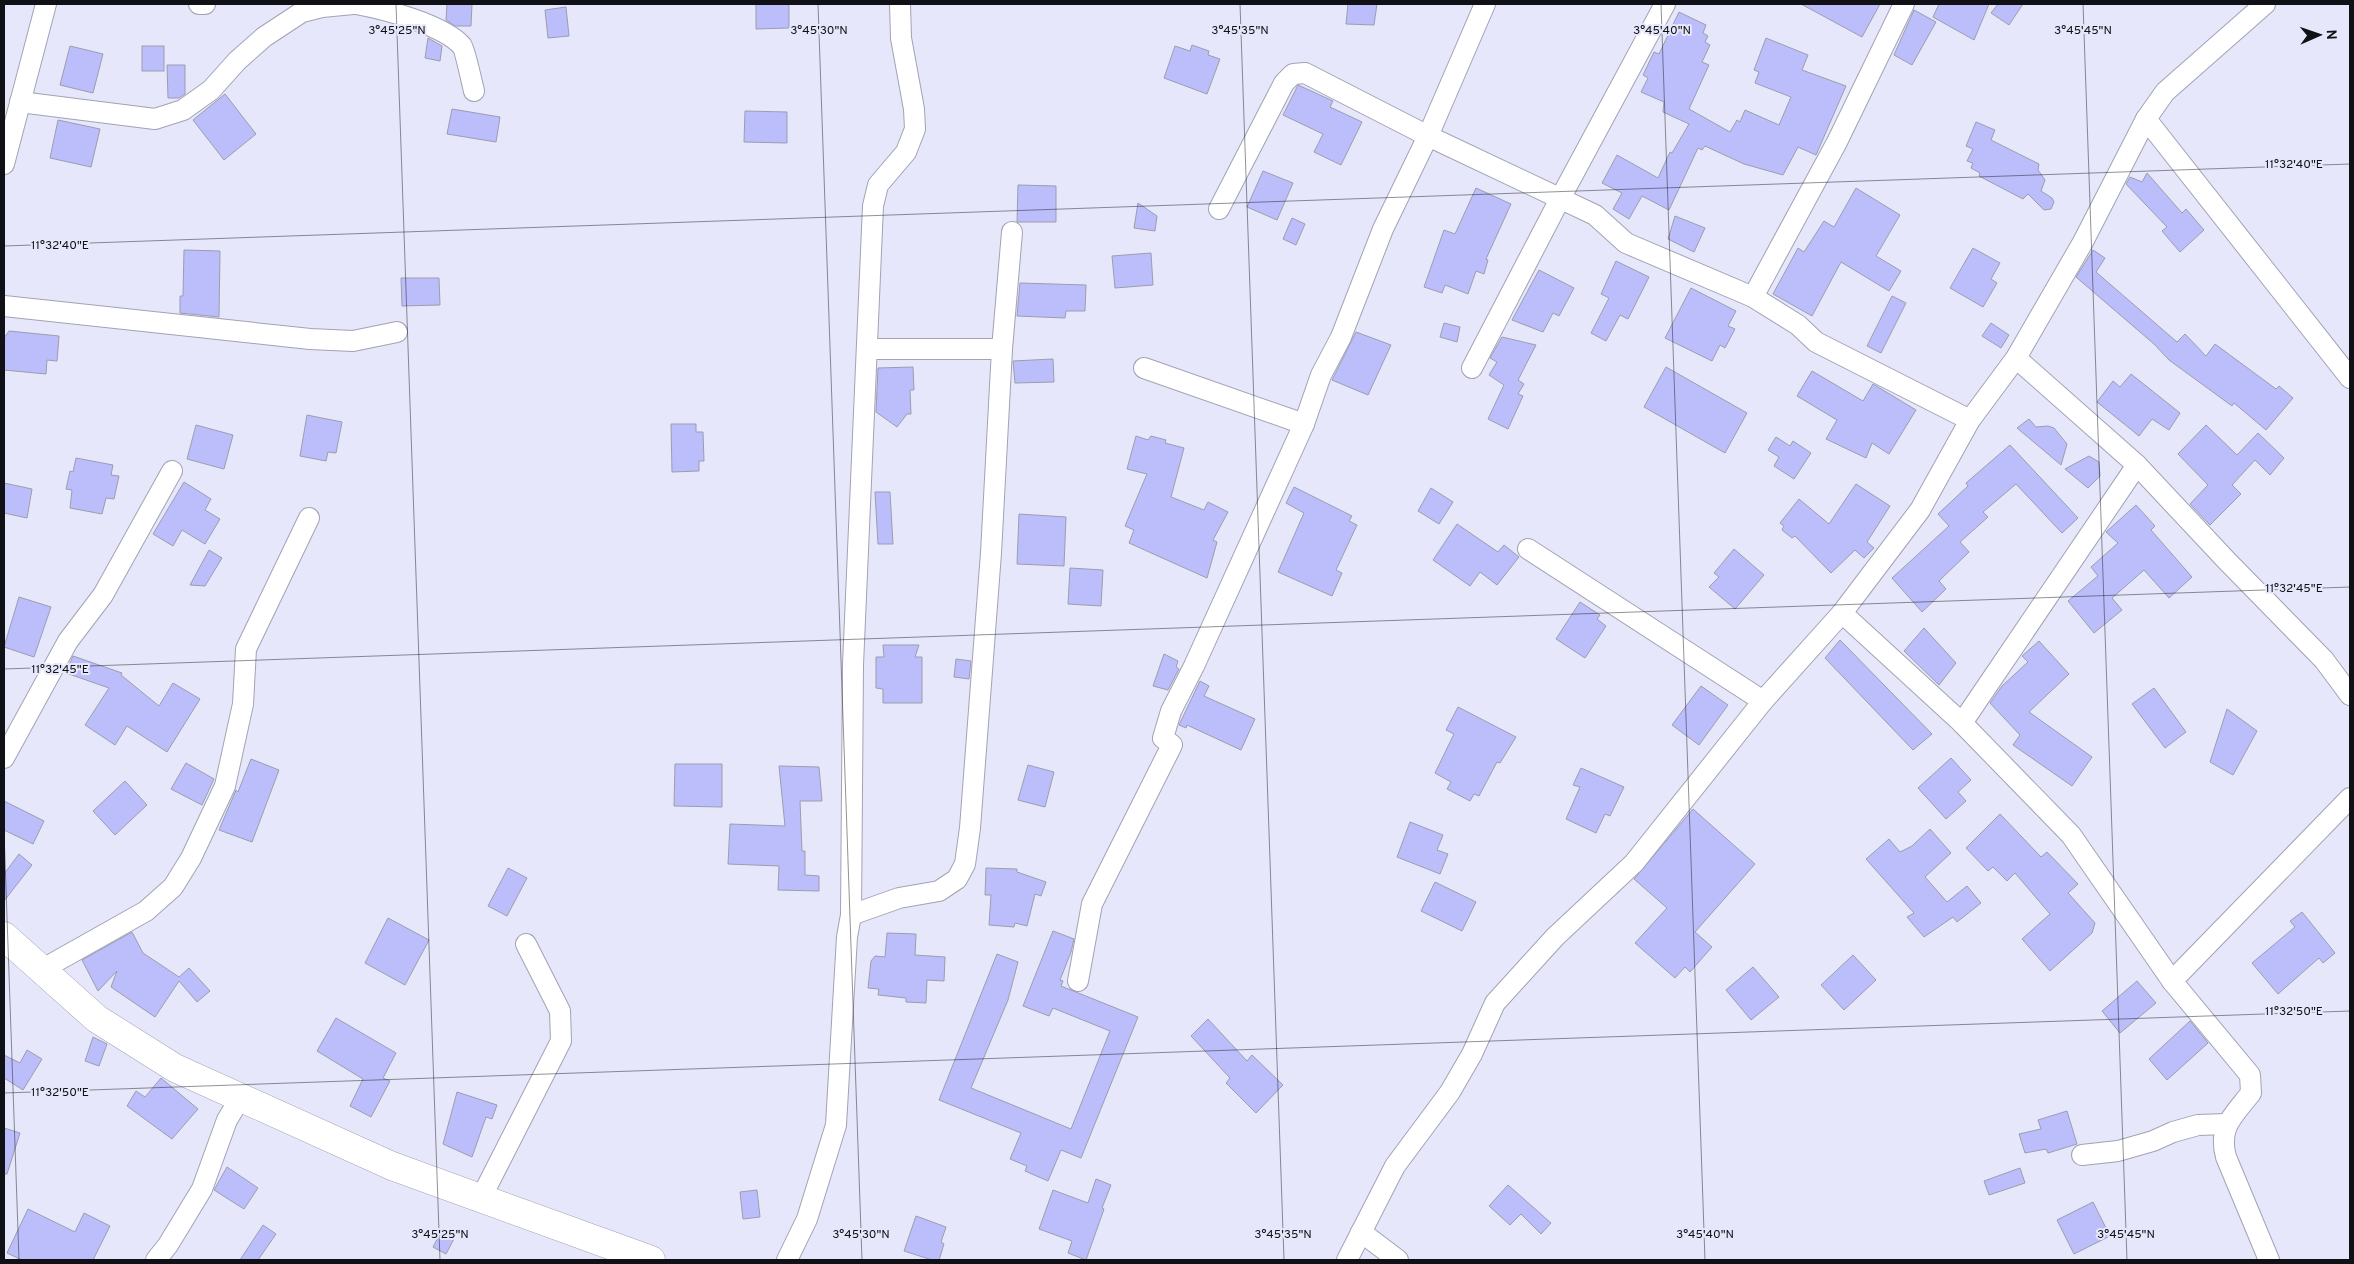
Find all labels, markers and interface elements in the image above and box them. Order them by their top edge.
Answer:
north arrow [2294,10,2344,60]
text: 3°45'25"N [368,23,426,39]
text: 3°45'30"N [790,23,848,39]
text: 3°45'35"N [1211,23,1269,39]
text: 3°45'40"N [1633,23,1691,39]
text: 3°45'45"N [2054,23,2112,39]
text: N [2322,29,2339,40]
text: 11°32'40"E [2265,157,2323,173]
text: 11°32'40"E [31,238,89,254]
text: 11°32'45"E [2265,581,2323,597]
text: 11°32'45"E [31,662,89,678]
text: 11°32'50"E [2265,1004,2323,1020]
text: 11°32'50"E [31,1085,89,1101]
text: 3°45'25"N [411,1227,469,1243]
text: 3°45'30"N [832,1227,890,1243]
text: 3°45'35"N [1254,1227,1312,1243]
text: 3°45'40"N [1676,1227,1734,1243]
text: 3°45'45"N [2097,1227,2155,1243]

